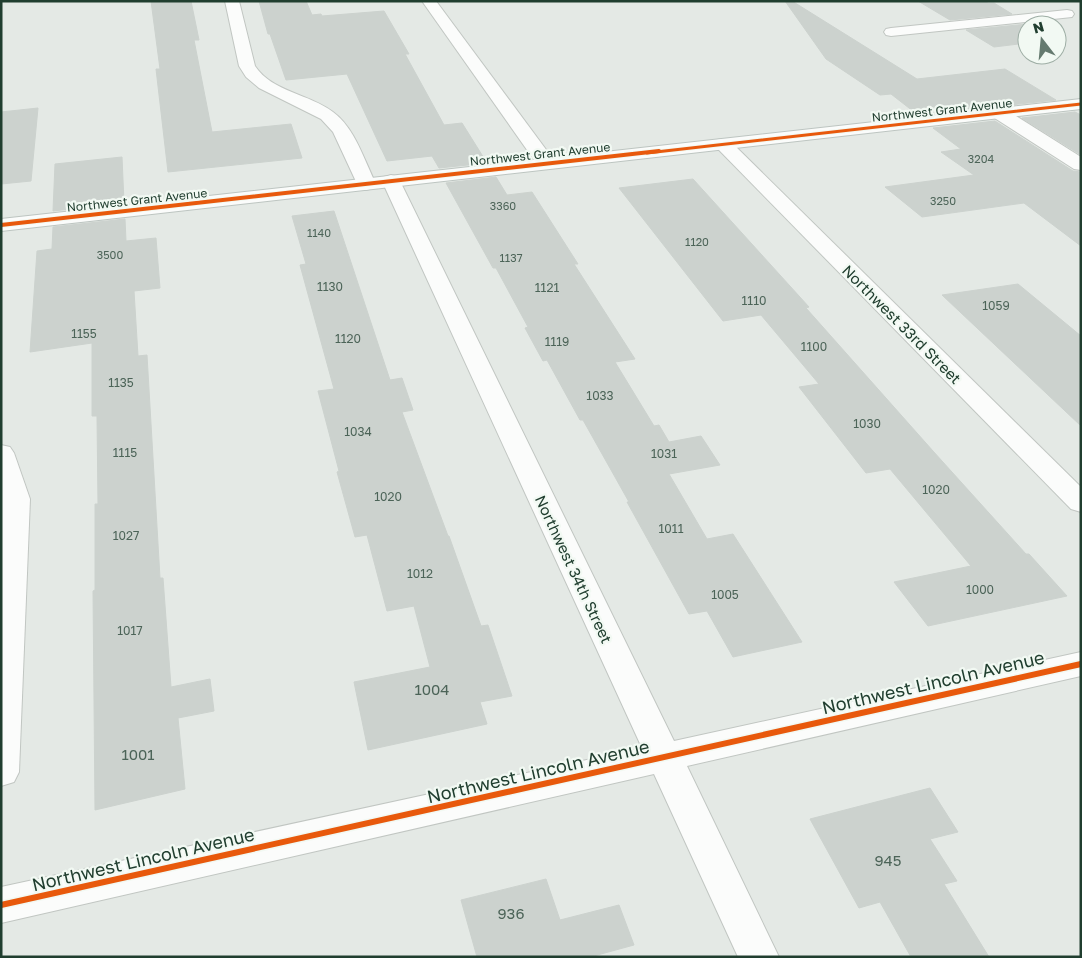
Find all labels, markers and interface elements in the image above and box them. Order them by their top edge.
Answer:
north arrow [1017,15,1067,65]
text: N [1031,17,1046,37]
street label: Northwest Grant Avenue [871,95,1013,125]
street label: Northwest Grant Avenue [469,139,611,169]
house number: 3204 [968,152,994,165]
street label: Northwest Grant Avenue [66,185,208,215]
house number: 3250 [930,194,956,207]
house number: 3360 [490,199,516,212]
house number: 1140 [307,226,331,239]
house number: 1120 [685,235,709,248]
house number: 3500 [97,248,123,261]
house number: 1137 [500,251,523,264]
street label: Northwest 33rd Street [839,261,965,387]
house number: 1130 [317,279,343,294]
house number: 1121 [535,280,559,295]
house number: 1110 [742,293,766,308]
house number: 1059 [982,298,1010,313]
house number: 1155 [71,326,97,341]
house number: 1120 [335,331,361,346]
house number: 1119 [545,334,569,349]
house number: 1100 [801,339,827,354]
house number: 1135 [108,375,134,390]
house number: 1033 [586,388,614,403]
house number: 1030 [853,416,881,431]
house number: 1034 [344,424,372,439]
house number: 1115 [113,445,137,460]
house number: 1031 [651,446,677,461]
house number: 1020 [922,482,950,497]
house number: 1020 [374,489,402,504]
street label: Northwest 34th Street [532,492,616,646]
house number: 1011 [659,521,684,536]
house number: 1027 [113,528,139,543]
house number: 1012 [407,566,433,581]
house number: 1000 [966,582,994,597]
house number: 1005 [711,587,739,602]
house number: 1017 [117,623,143,638]
street label: Northwest Lincoln Avenue [820,646,1046,718]
house number: 1004 [414,680,450,698]
street label: Northwest Lincoln Avenue [425,735,651,807]
house number: 1001 [121,745,155,763]
street label: Northwest Lincoln Avenue [30,823,256,895]
house number: 945 [875,851,901,869]
house number: 936 [498,904,524,922]

